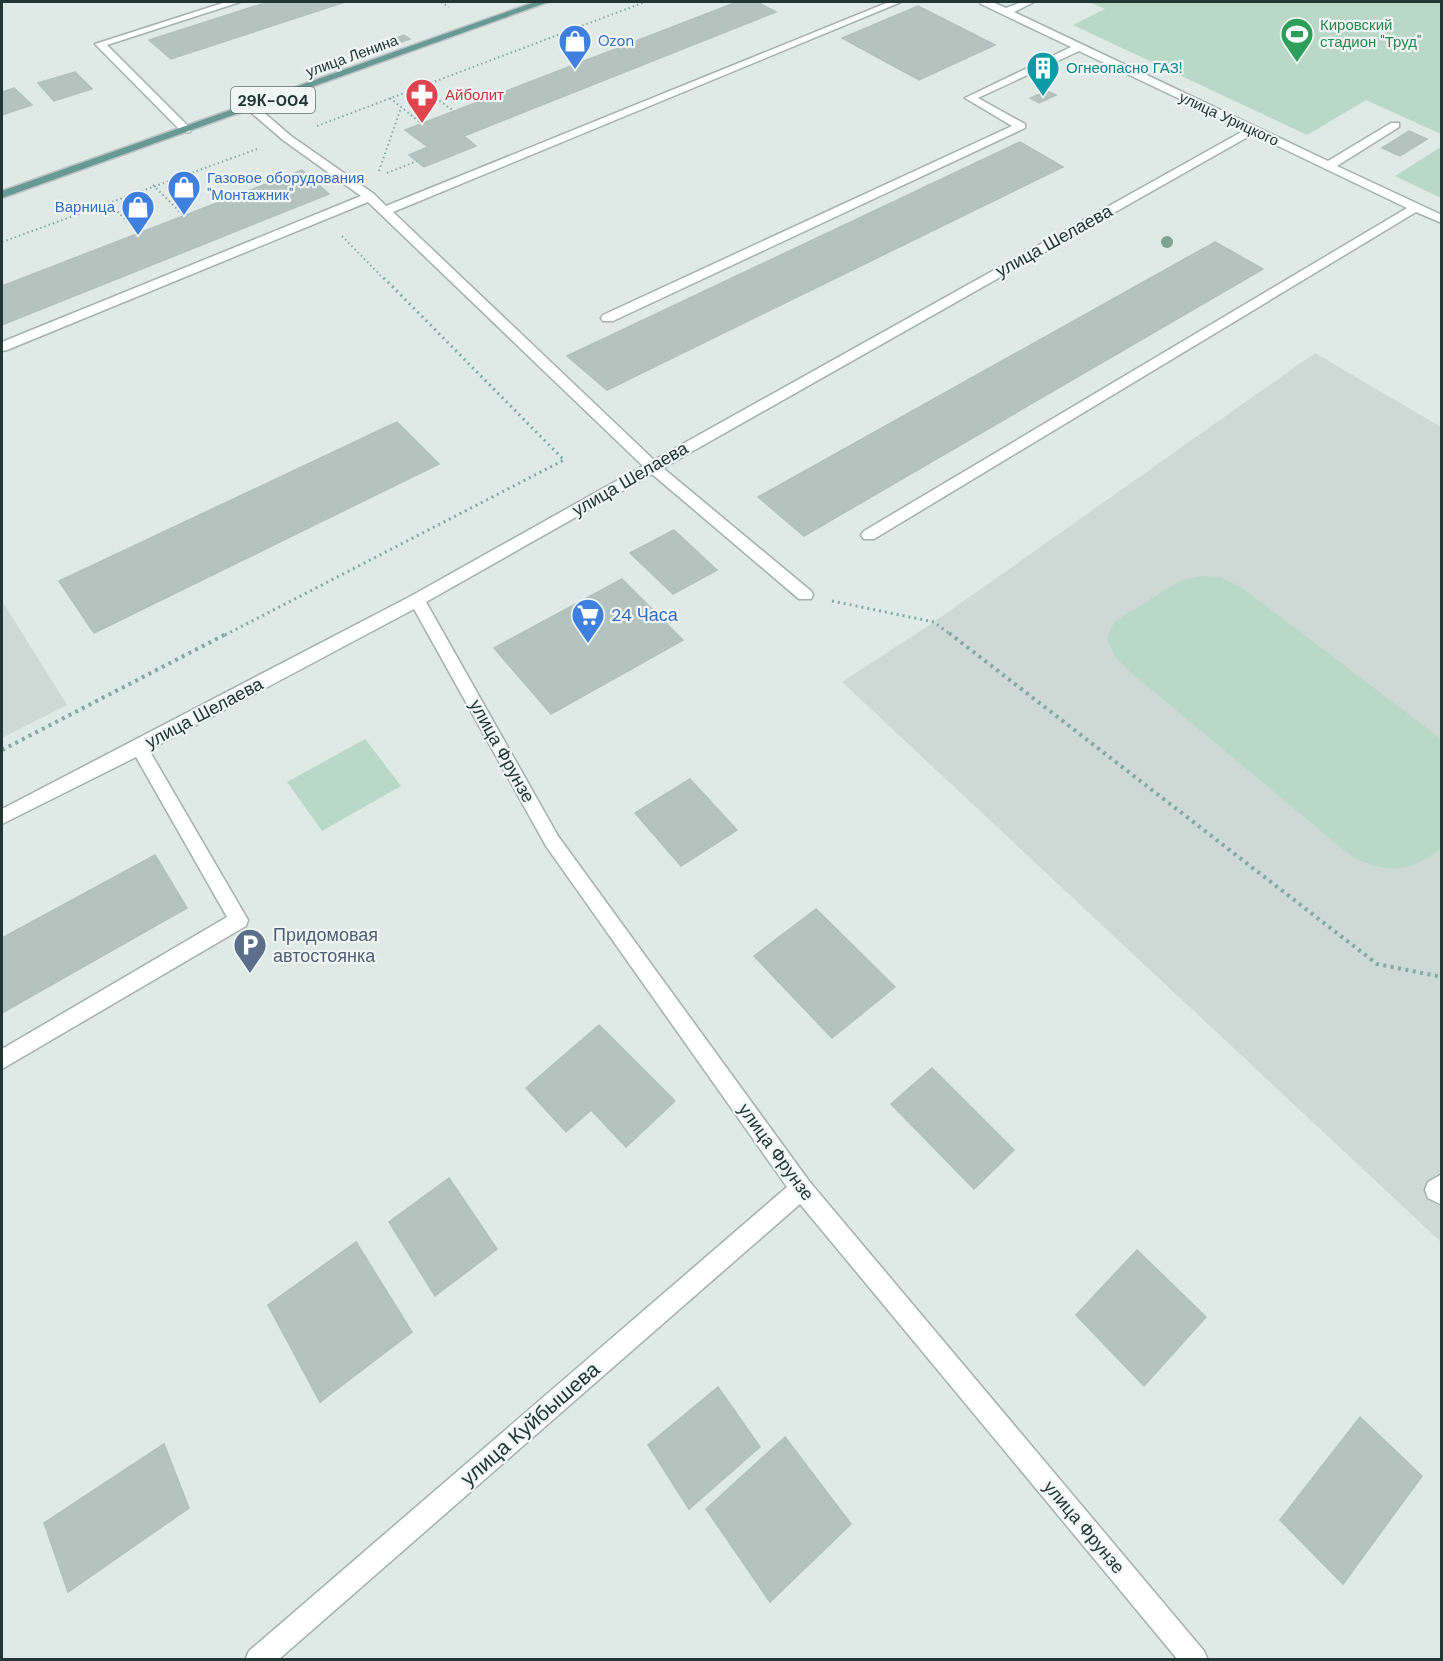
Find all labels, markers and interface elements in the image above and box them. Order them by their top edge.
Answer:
place label: Кировский стадион "Труд" [1320,15,1421,52]
sports icon: Кировский стадион "Труд" [1279,16,1315,63]
shop icon: Ozon [557,23,593,70]
street label: улица Ленина [303,30,401,82]
place label: Ozon [598,31,634,51]
building icon: Огнеопасно ГАЗ! [1025,50,1061,97]
place label: Огнеопасно ГАЗ! [1066,58,1182,78]
pharmacy icon: Айболит [404,77,440,124]
place label: Айболит [445,85,504,105]
road number: 29К-004 [231,87,315,113]
street label: улица Урицкого [1176,87,1282,151]
place label: Газовое оборудования "Монтажник" [207,168,364,205]
shop icon: Газовое оборудования "Монтажник" [166,169,202,216]
shop icon: Варница [120,189,156,236]
place label: Варница [55,197,116,217]
street label: улица Шелаева [991,198,1118,283]
street label: улица Шелаева [568,436,693,522]
supermarket icon: 24 Часа [570,597,606,644]
place label: 24 Часа [611,603,679,627]
street label: улица Шелаева [141,671,268,754]
street label: улица Фрунзе [464,695,540,807]
place label: Придомовая автостоянка [273,923,378,968]
parking icon: Придомовая автостоянка [232,927,268,974]
street label: улица Фрунзе [733,1099,819,1205]
street label: улица Куйбышева [454,1355,606,1492]
street label: улица Фрунзе [1038,1475,1130,1579]

